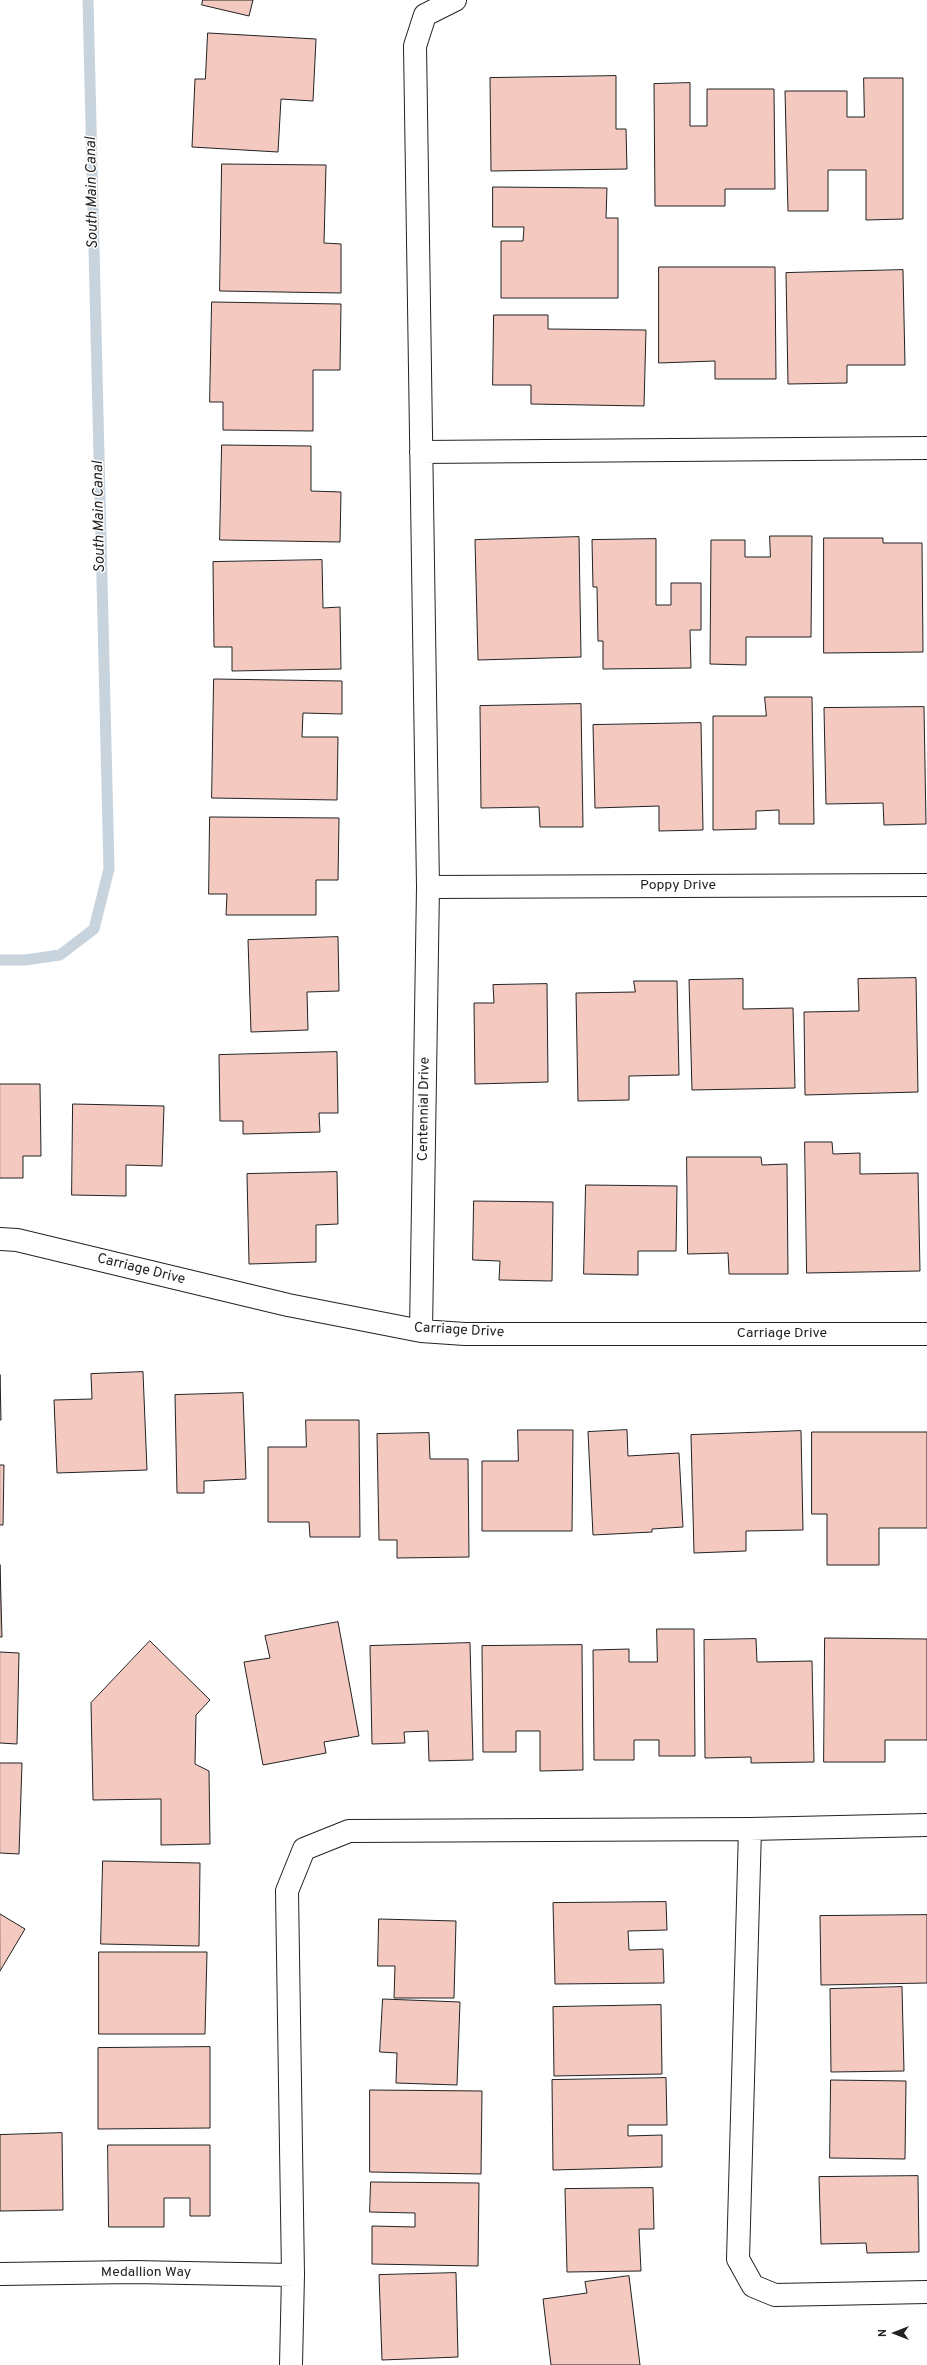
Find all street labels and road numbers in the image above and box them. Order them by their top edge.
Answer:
street label: Poppy Drive [640,878,716,894]
street label: Centennial Drive [416,1057,434,1161]
street label: Carriage Drive [95,1251,187,1289]
street label: Carriage Drive [413,1320,505,1342]
street label: Carriage Drive [737,1326,827,1342]
street label: Medallion Way [101,2265,191,2281]

